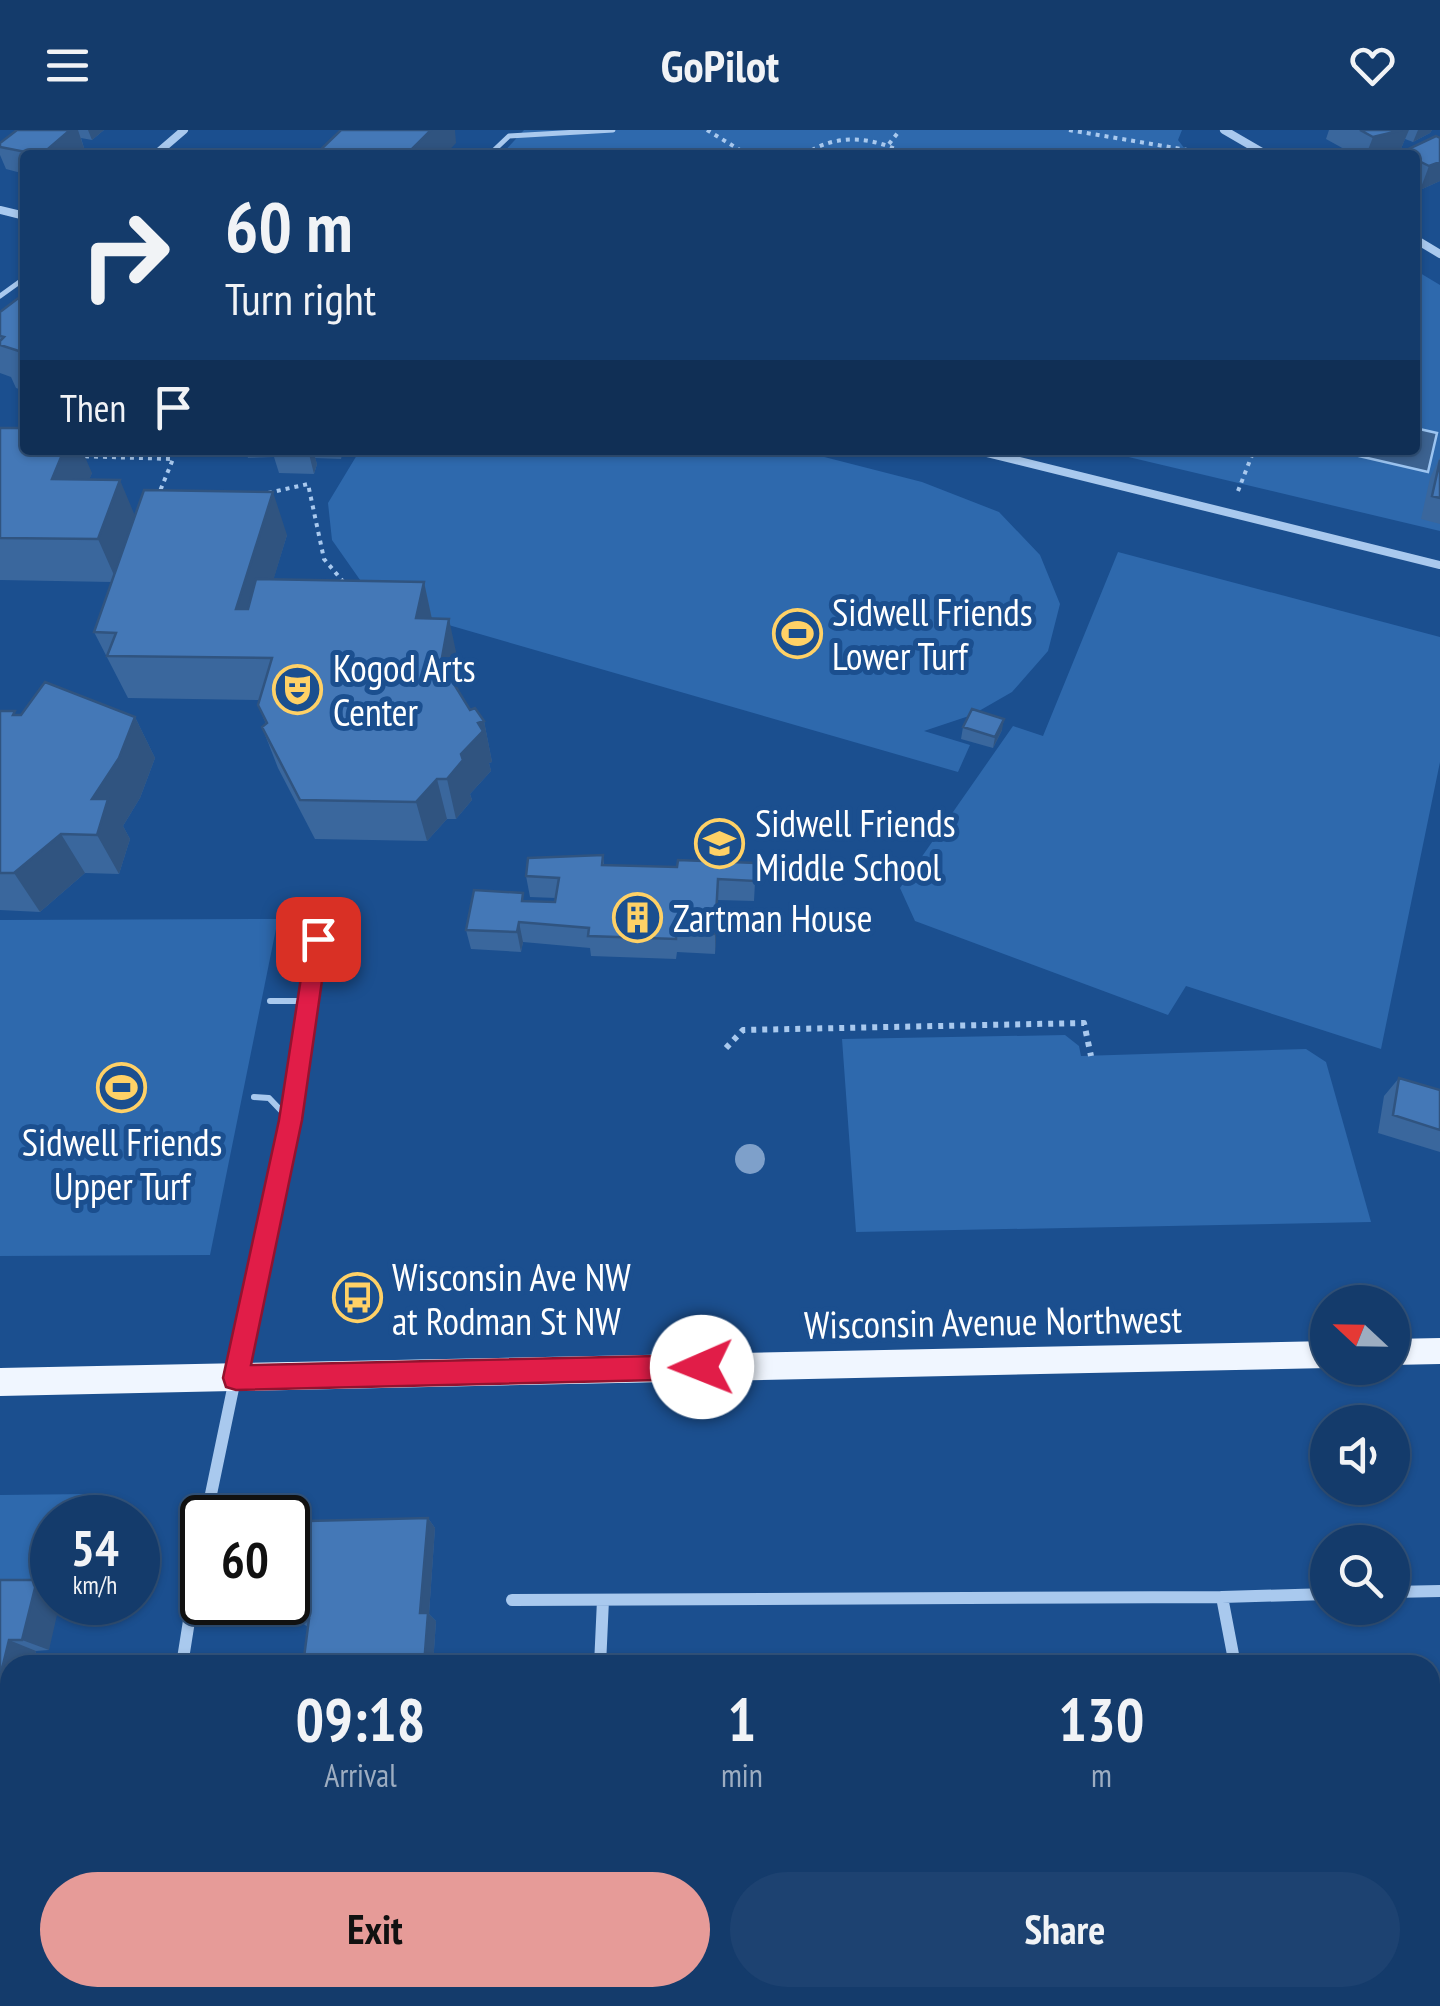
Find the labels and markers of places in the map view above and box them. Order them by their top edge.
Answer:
place label: Sidwell Friends Lower Turf [832,587,1033,680]
sports icon: Sidwell Friends Lower Turf [771,607,823,659]
place label: Kogod Arts Center [333,643,476,736]
theatre icon: Kogod Arts Center [272,663,324,715]
place label: Sidwell Friends Middle School [755,798,956,891]
school or university icon: Sidwell Friends Middle School [694,818,746,870]
building icon: Zartman House [612,891,664,943]
place label: Zartman House [673,893,873,942]
pin [276,897,361,982]
sports icon: Sidwell Friends Upper Turf [96,1061,148,1113]
place label: Sidwell Friends Upper Turf [22,1117,222,1210]
place label: Wisconsin Ave NW at Rodman St NW [392,1252,631,1345]
bus stop icon: Wisconsin Ave NW at Rodman St NW [331,1272,383,1324]

